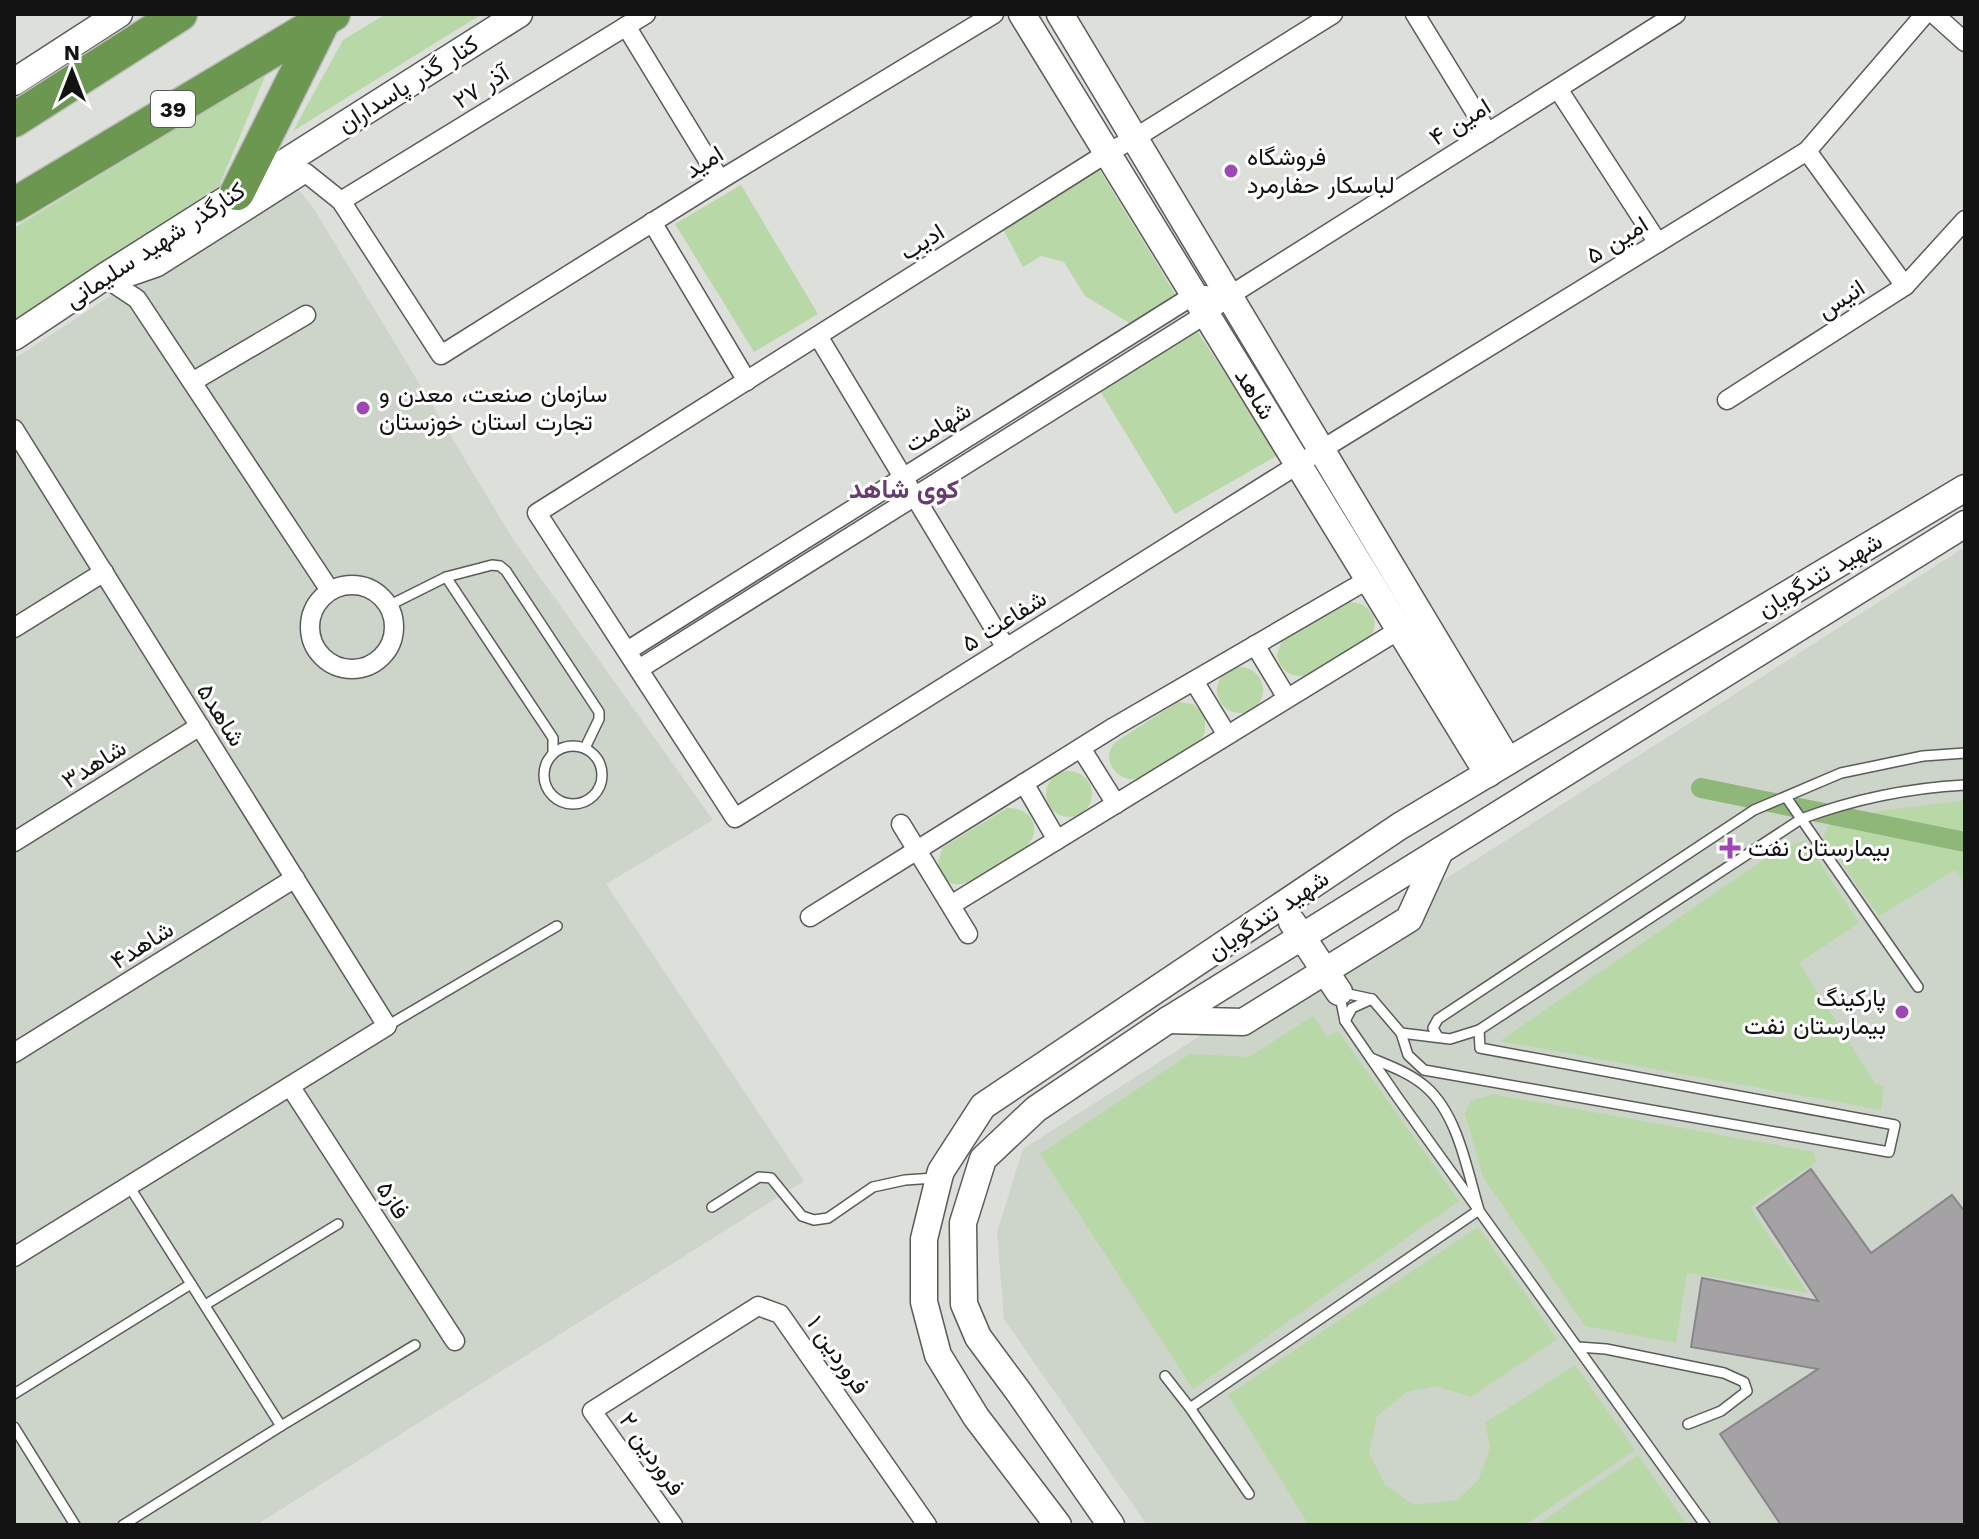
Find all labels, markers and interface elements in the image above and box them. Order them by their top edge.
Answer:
street label: کنار گذر پاسداران [332,30,485,140]
north arrow [32,32,112,112]
text: N [64,40,80,65]
street label: آذر ۲۷ [448,58,517,116]
road number: 39 [151,91,195,127]
street label: امین ۴ [1424,92,1496,152]
street label: امید [680,140,728,184]
place label: فروشگاه لباسکار حفارمرد [1247,143,1395,200]
marker: فروشگاه لباسکار حفارمرد [1222,162,1240,180]
street label: کنارگذر شهید سلیمانی [60,176,251,315]
street label: امین ۵ [1581,210,1653,270]
street label: ادیب [895,218,949,266]
street label: انیس [1812,273,1870,325]
street label: شاهد [1229,363,1281,425]
place label: سازمان صنعت، معدن و تجارت استان خوزستان [379,380,607,437]
street label: شهامت [900,396,977,459]
marker: سازمان صنعت، معدن و تجارت استان خوزستان [354,399,372,417]
district label: کوی شاهد [849,474,959,505]
street label: شهید تندگویان [1753,527,1888,624]
street label: شفاعت ۵ [957,584,1051,658]
street label: شاهد۵ [191,678,251,752]
street label: شاهد۳ [57,733,131,795]
place label: بیمارستان نفت [1748,834,1890,863]
marker: بیمارستان نفت [1719,837,1741,859]
street label: شهید تندگویان [1202,864,1335,967]
street label: شاهد۴ [106,915,178,975]
place label: پارکینگ بیمارستان نفت [1744,984,1886,1041]
marker: پارکینگ بیمارستان نفت [1893,1003,1911,1021]
street label: فاز۵ [370,1176,416,1225]
street label: فروردین ۱ [800,1310,875,1400]
street label: فروردین ۲ [613,1407,691,1501]

